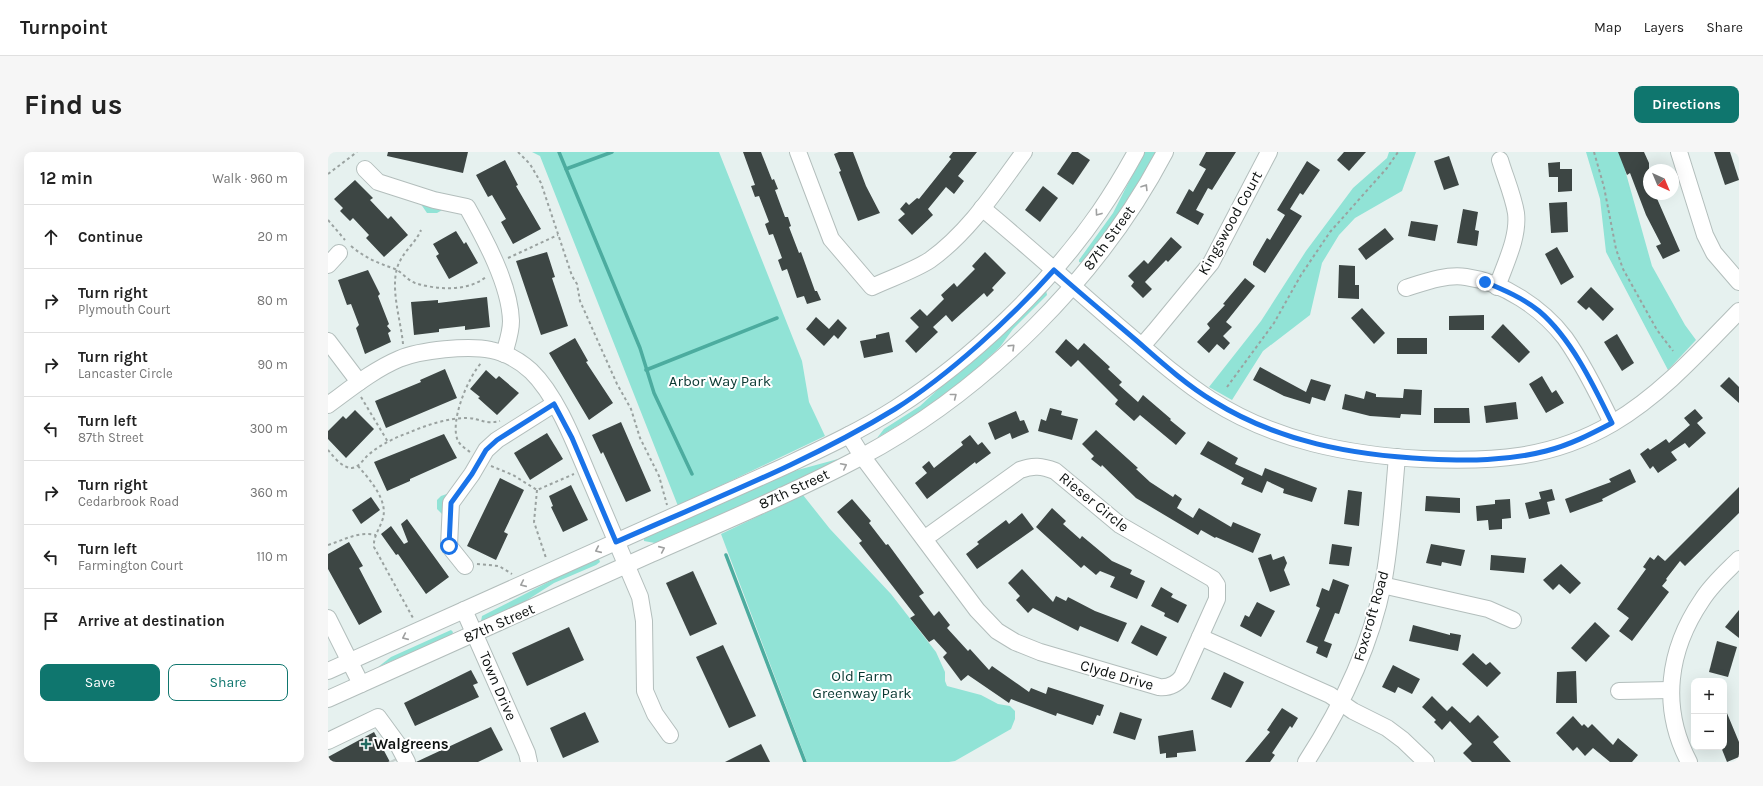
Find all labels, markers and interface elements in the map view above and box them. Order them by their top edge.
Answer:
text: Turnpoint [20,17,108,39]
text: Map [1594,19,1622,36]
text: Layers [1644,19,1684,36]
text: Share [1706,19,1743,36]
button: Directions [1634,86,1739,123]
text: Find us [24,88,123,121]
north arrow [1643,164,1679,200]
street label: Kingswood Court [1194,167,1266,278]
text: 12 min [40,168,93,188]
text: Walk · 960 m [212,171,288,186]
one-way arrow [1140,184,1148,191]
street label: 87th Street [1079,202,1139,274]
one-way arrow [1096,209,1103,216]
icon: ahead [40,226,62,248]
text: Continue [78,228,143,246]
text: 20 m [258,229,288,244]
route end [1476,273,1494,291]
text: Turn right [78,284,148,302]
icon: right [40,290,62,312]
text: 80 m [257,293,288,308]
text: Plymouth Court [78,302,170,317]
one-way arrow [1007,344,1015,352]
text: Turn right [78,348,148,366]
icon: right [40,354,62,376]
text: 90 m [257,357,288,372]
text: Lancaster Circle [78,366,173,381]
park label: Arbor Way Park [669,372,771,390]
one-way arrow [949,394,956,401]
text: Turn left [78,412,137,430]
icon: left [40,418,62,440]
text: 300 m [250,421,288,436]
text: 87th Street [78,430,144,445]
one-way arrow [840,463,847,471]
street label: 87th Street [756,465,832,513]
street label: Rieser Circle [1055,468,1133,536]
text: Turn right [78,476,148,494]
icon: right [40,482,62,504]
text: 360 m [250,485,288,500]
text: Cedarbrook Road [78,494,179,509]
route start [440,537,458,555]
text: Turn left [78,540,137,558]
one-way arrow [594,545,602,553]
icon: left [40,546,62,568]
one-way arrow [658,546,666,554]
text: 110 m [256,549,288,564]
text: Farmington Court [78,558,183,573]
street label: Foxcroft Road [1349,569,1393,663]
one-way arrow [520,579,527,587]
street label: 87th Street [461,599,538,647]
icon: arrive [40,610,62,632]
text: Arrive at destination [78,612,225,630]
one-way arrow [401,632,409,640]
street label: Town Drive [475,649,521,723]
street label: Clyde Drive [1078,656,1156,694]
button: Save [40,664,160,701]
button: Share [168,664,288,701]
park label: Old Farm Greenway Park [812,667,912,702]
map controls [1691,678,1727,750]
button: + [1691,678,1727,714]
button: − [1691,714,1727,750]
place label: Walgreens [374,735,449,753]
marker: Walgreens [361,739,371,749]

